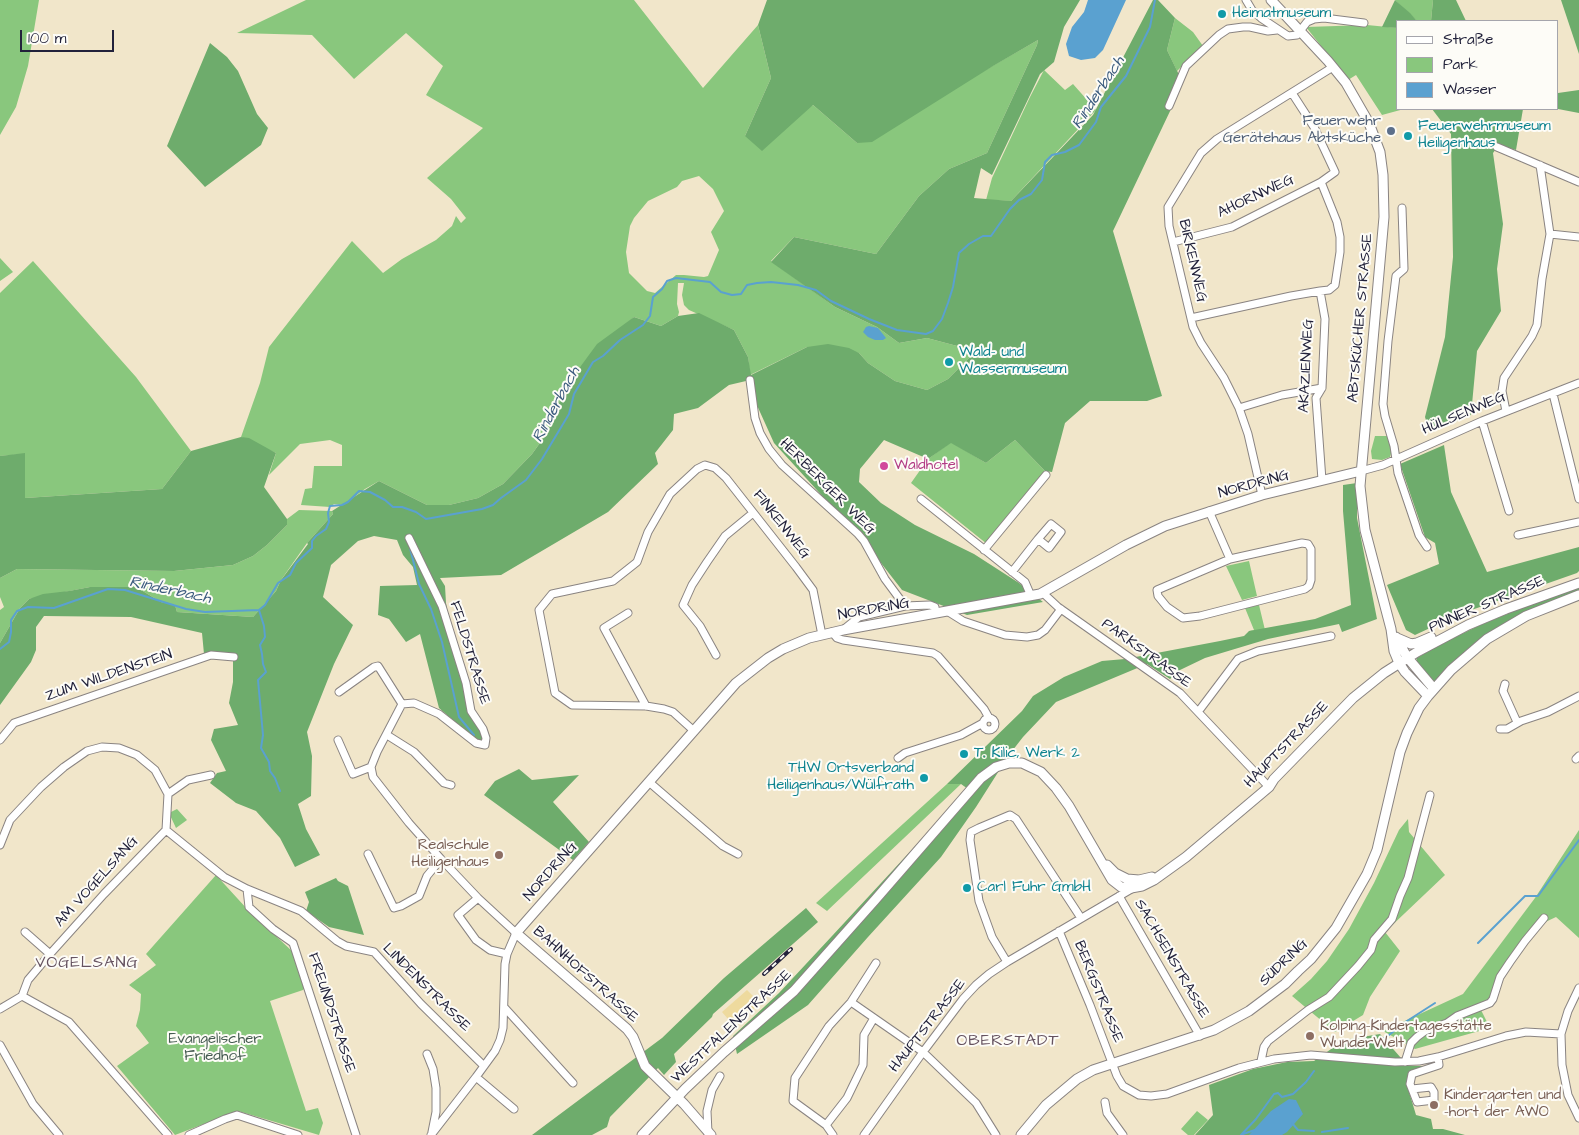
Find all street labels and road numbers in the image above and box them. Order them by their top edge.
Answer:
street label: AHORNWEG [1215,171,1297,223]
street label: BIRKENWEG [1174,218,1210,304]
street label: ABTSKÜCHER STRASSE [1345,233,1377,403]
street label: AKAZIENWEG [1296,319,1318,413]
street label: HÜLSENWEG [1419,388,1509,440]
street label: HERBERGER WEG [775,435,879,539]
street label: NORDRING [1217,467,1291,503]
street label: FINKENWEG [748,487,814,563]
street label: PINNER STRASSE [1427,573,1547,637]
street label: NORDRING [837,595,911,625]
street label: FELDSTRASSE [445,599,493,707]
street label: PARKSTRASSE [1098,615,1194,693]
street label: ZUM WILDENSTEIN [43,646,175,706]
street label: HAUPTSTRASSE [1241,698,1333,792]
street label: AM VOGELSANG [51,833,143,931]
street label: NORDRING [520,839,582,905]
street label: SACHSENSTRASSE [1130,896,1212,1022]
street label: BAHNHOFSTRASSE [529,923,641,1027]
street label: SÜDRING [1256,935,1312,991]
street label: BERGSTRASSE [1069,939,1127,1045]
street label: LINDENSTRASSE [378,940,474,1036]
street label: FREUNDSTRASSE [303,951,359,1075]
street label: WESTFALENSTRASSE [668,967,796,1087]
street label: HAUPTSTRASSE [886,976,970,1076]

